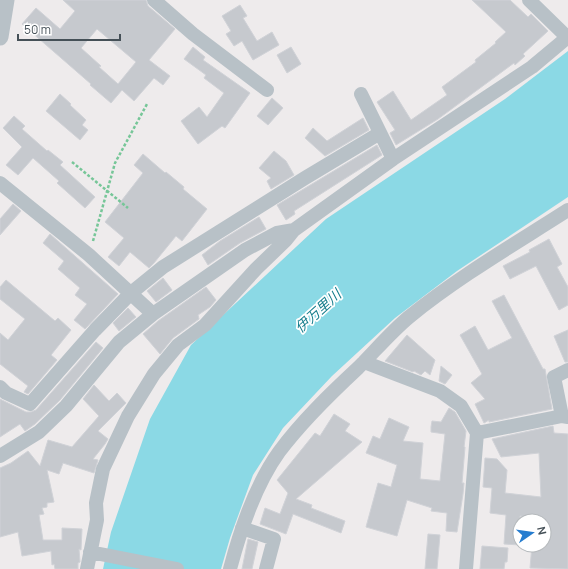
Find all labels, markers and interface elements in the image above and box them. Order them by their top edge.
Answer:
scale bar [18,16,120,42]
text: 50 m [24,21,51,38]
water label: 伊万里川 [291,283,346,336]
north arrow [512,513,552,553]
text: N [534,525,550,536]

